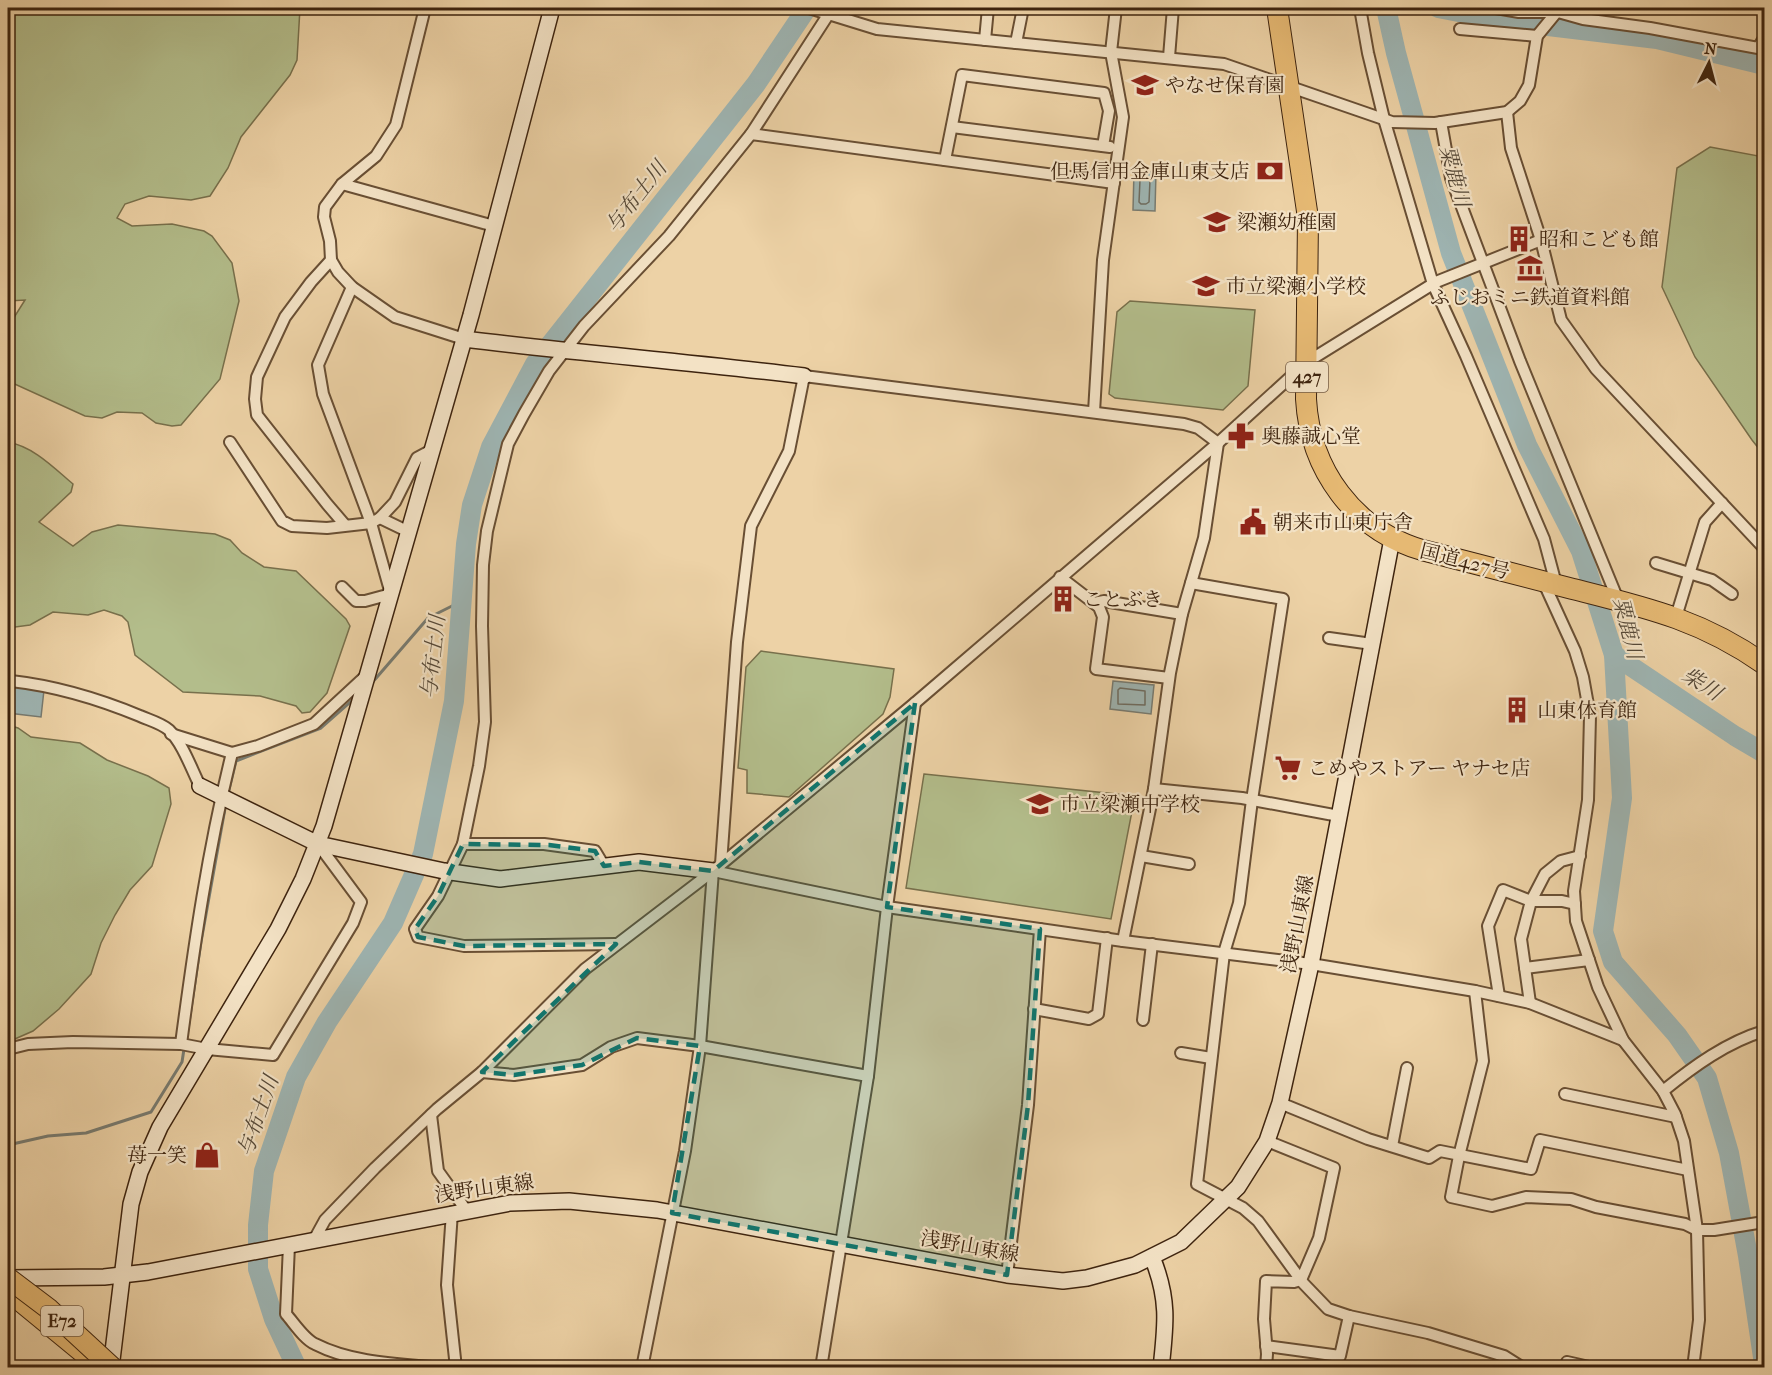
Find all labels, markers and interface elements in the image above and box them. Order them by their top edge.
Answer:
north arrow [1679,33,1739,93]
text: N [1703,38,1718,59]
school or university icon: やなせ保育園 [1130,70,1160,100]
place label: やなせ保育園 [1165,74,1285,97]
water label: 粟鹿川 [1435,142,1475,211]
water label: 与布土川 [601,155,673,237]
bank icon: 但馬信用金庫山東支店 [1255,156,1285,186]
place label: 但馬信用金庫山東支店 [1050,160,1250,183]
school or university icon: 梁瀬幼稚園 [1202,207,1232,237]
place label: 梁瀬幼稚園 [1237,211,1337,234]
building icon: 昭和こども館 [1504,224,1534,254]
place label: 昭和こども館 [1539,228,1659,251]
museum icon: ふじおミニ鉄道資料館 [1515,253,1545,283]
school or university icon: 市立梁瀬小学校 [1191,271,1221,301]
place label: 市立梁瀬小学校 [1226,275,1366,298]
place label: ふじおミニ鉄道資料館 [1430,286,1630,309]
road number: 427 [1286,362,1328,392]
pharmacy icon: 奥藤誠心堂 [1226,421,1256,451]
place label: 奥藤誠心堂 [1261,425,1361,448]
public building icon: 朝来市山東庁舎 [1238,507,1268,537]
place label: 朝来市山東庁舎 [1273,511,1413,534]
street label: 国道427号 [1418,539,1512,584]
building icon: ことぶき [1048,584,1078,614]
place label: ことぶき [1083,588,1163,611]
water label: 粟鹿川 [1609,595,1648,663]
water label: 与布土川 [417,612,450,700]
water label: 柴川 [1678,662,1728,707]
building icon: 山東体育館 [1502,695,1532,725]
place label: 山東体育館 [1537,699,1637,722]
supermarket icon: こめやストアー ヤナセ店 [1273,753,1303,783]
place label: こめやストアー ヤナセ店 [1308,757,1531,780]
school or university icon: 市立梁瀬中学校 [1025,789,1055,819]
place label: 市立梁瀬中学校 [1060,793,1200,816]
street label: 浅野山東線 [1277,873,1318,975]
water label: 与布土川 [233,1070,284,1160]
shop icon: 苺一笑 [192,1140,222,1170]
place label: 苺一笑 [127,1144,187,1167]
street label: 浅野山東線 [433,1170,535,1207]
street label: 浅野山東線 [919,1226,1021,1267]
road number: E72 [41,1306,83,1336]

